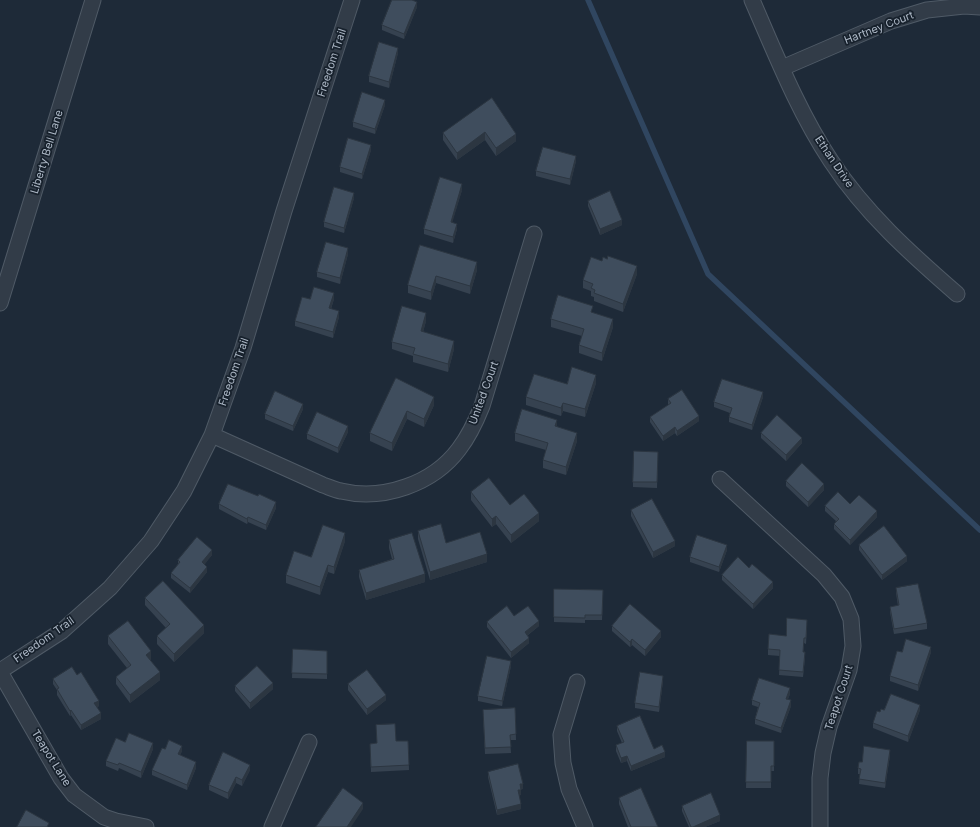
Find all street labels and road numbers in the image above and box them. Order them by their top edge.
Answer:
street label: Hartney Court [842,9,916,47]
street label: Freedom Trail [315,27,349,99]
street label: Liberty Bell Lane [28,109,66,195]
street label: Ethan Drive [812,134,856,190]
street label: Freedom Trail [216,336,252,408]
street label: United Court [466,360,502,426]
street label: Freedom Trail [11,614,77,666]
street label: Teapot Court [822,664,856,732]
street label: Teapot Lane [28,727,74,789]

